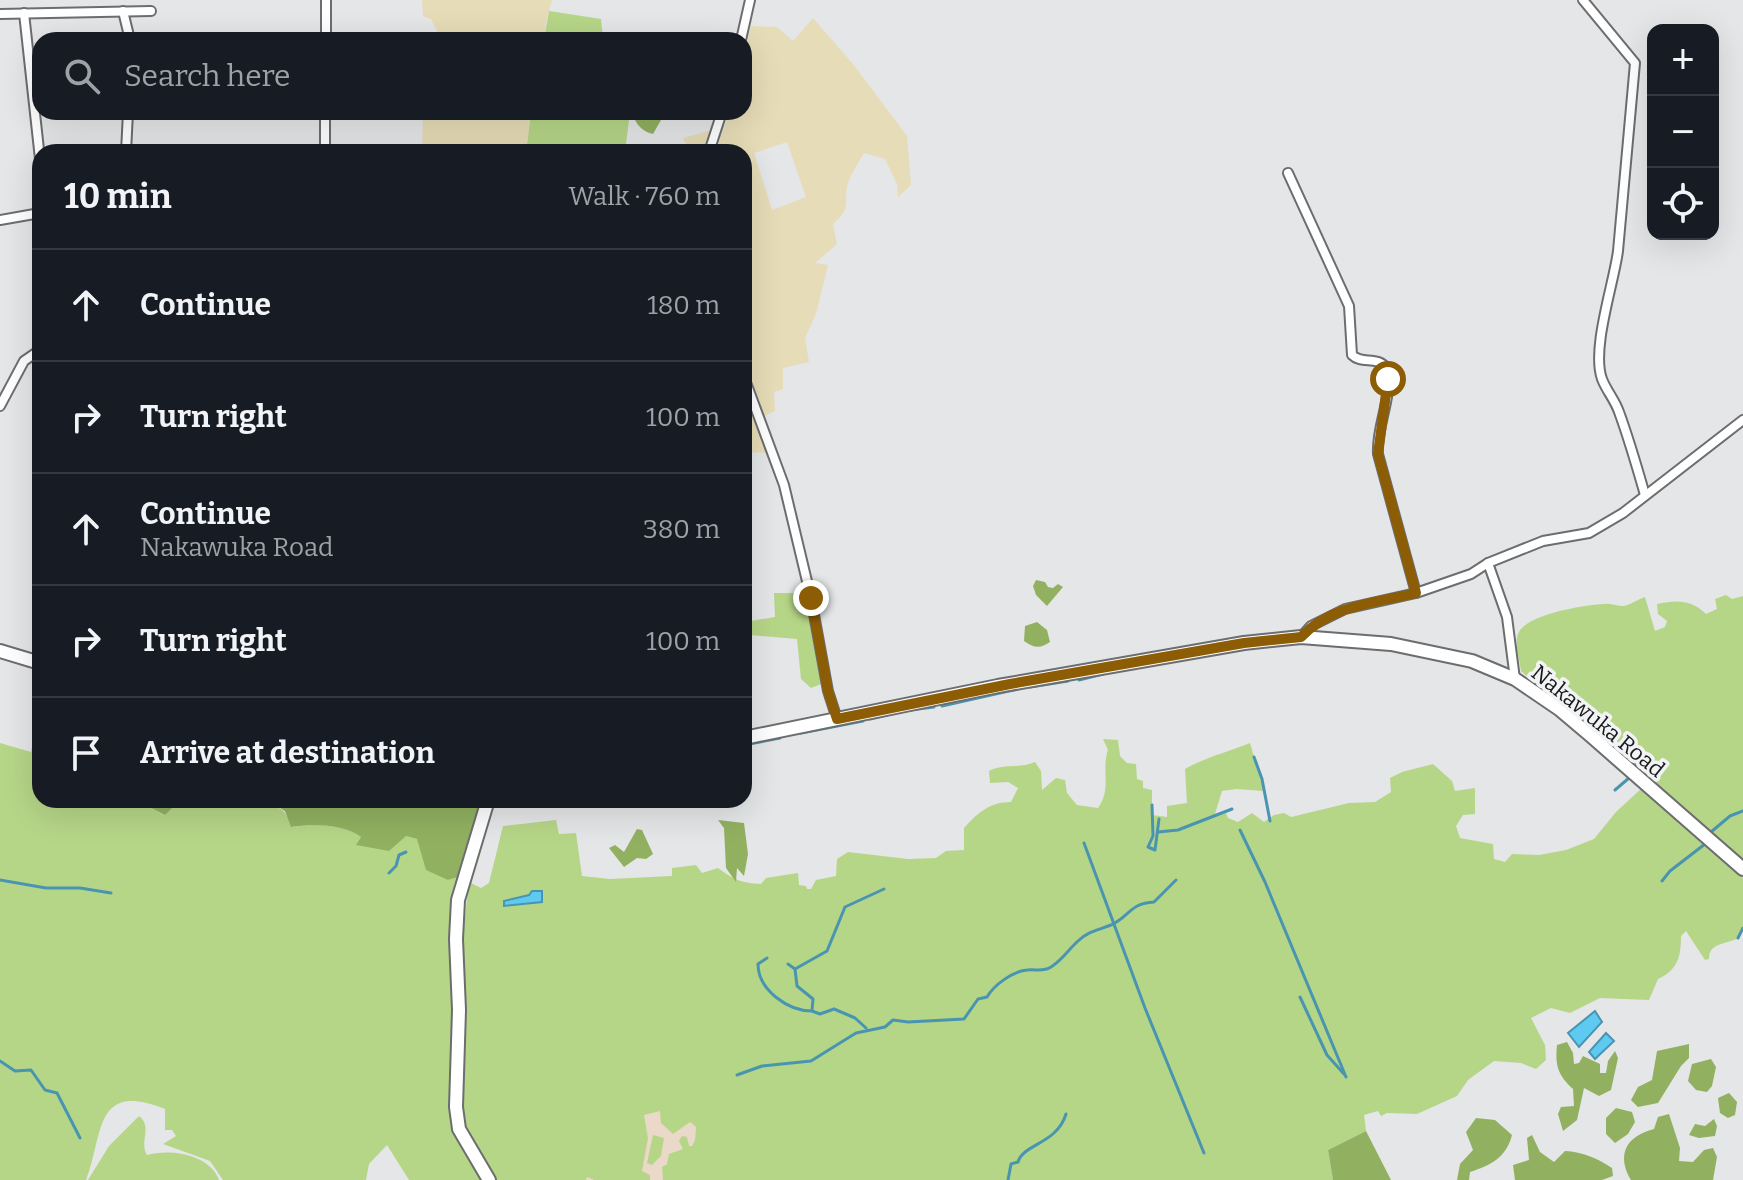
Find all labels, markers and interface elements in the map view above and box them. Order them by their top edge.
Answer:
map controls [1647,24,1719,240]
button: + [1647,24,1719,96]
search box [32,32,752,120]
icon: search [60,54,104,98]
text: Search here [124,58,291,94]
button: − [1647,96,1719,168]
button: locate [1647,168,1719,240]
text: 10 min [64,176,172,217]
text: Walk · 760 m [569,181,720,212]
icon: ahead [64,283,108,327]
text: Continue [140,287,271,323]
text: 180 m [647,290,720,321]
route start [1370,361,1406,397]
icon: right [64,395,108,439]
text: Turn right [140,399,287,435]
text: 100 m [646,402,720,433]
text: Continue [140,496,271,532]
icon: ahead [64,507,108,551]
text: 380 m [643,514,720,545]
text: Nakawuka Road [140,532,334,563]
route end [793,580,829,616]
icon: right [64,619,108,663]
text: Turn right [140,623,287,659]
text: 100 m [646,626,720,657]
street label: Nakawuka Road [1526,659,1670,783]
icon: arrive [64,731,108,775]
text: Arrive at destination [140,735,435,771]

